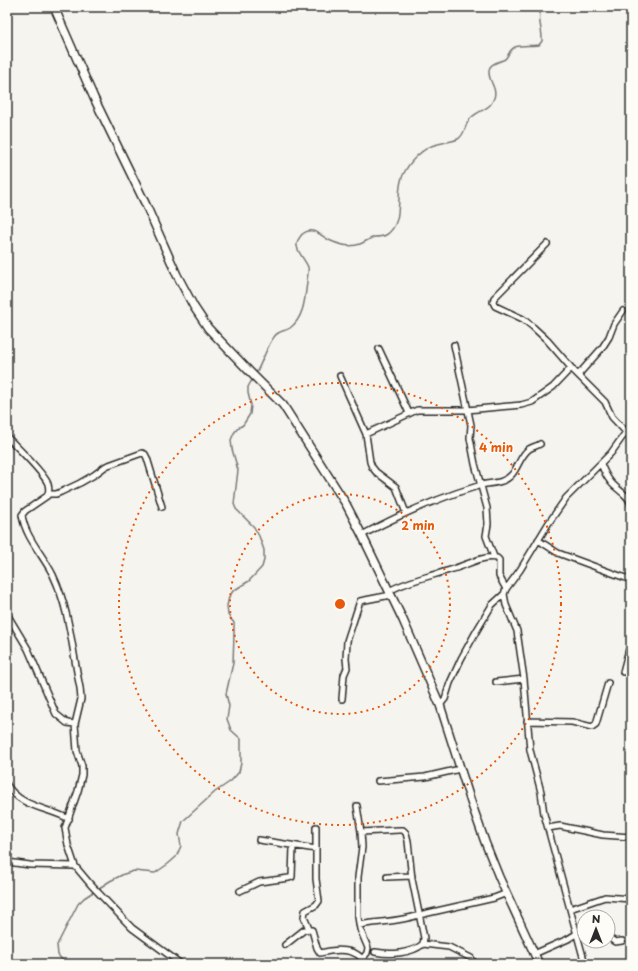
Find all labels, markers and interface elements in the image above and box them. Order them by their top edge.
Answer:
text: 4 min [479,438,513,456]
text: 2 min [401,516,435,534]
centre of rings [333,597,347,611]
north arrow [576,909,616,949]
text: N [592,910,601,927]

